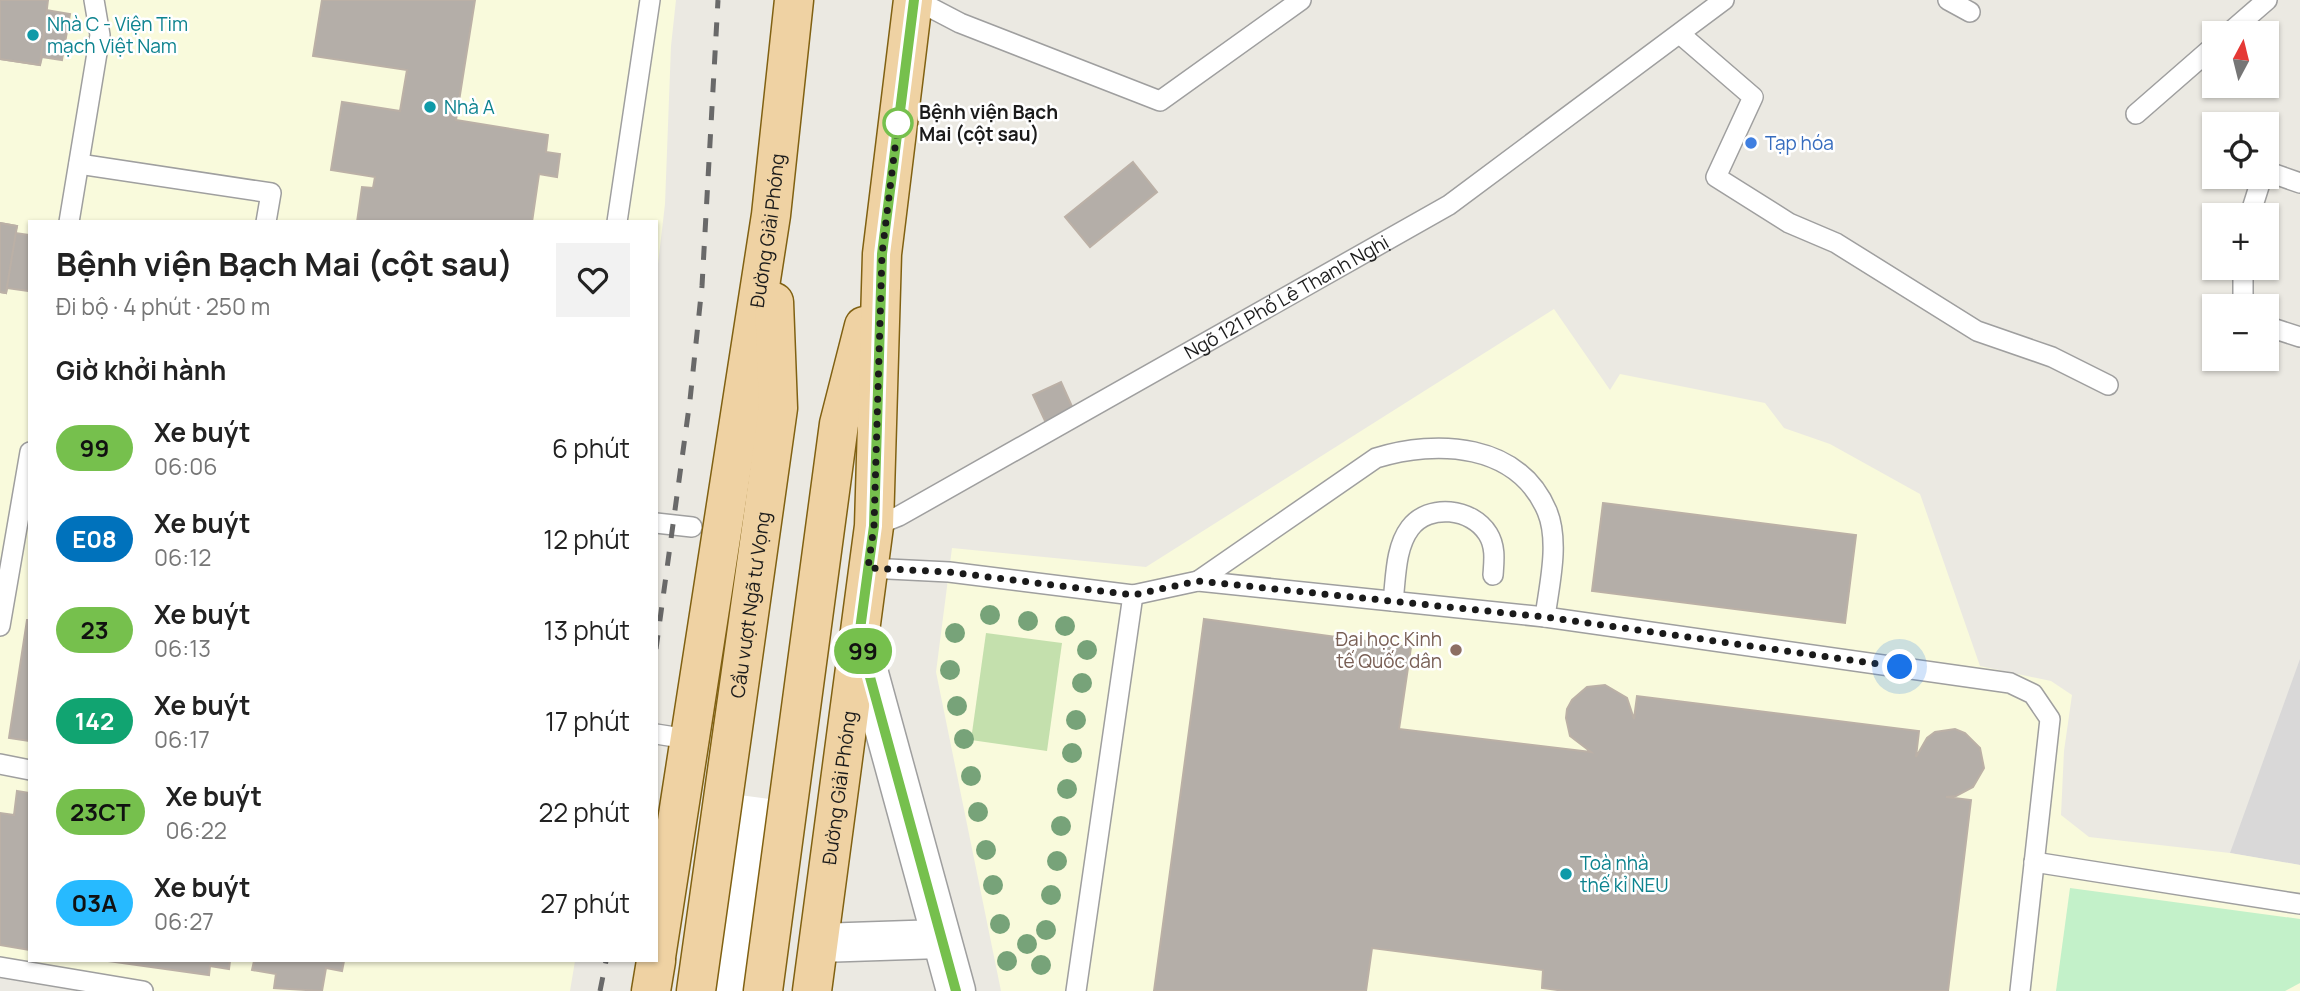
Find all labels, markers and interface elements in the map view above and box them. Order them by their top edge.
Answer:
place label: Nhà C - Viện Tim mạch Việt Nam [47,11,188,59]
north arrow [2202,21,2278,98]
map controls [2202,21,2279,371]
marker: Nhà C - Viện Tim mạch Việt Nam [25,27,41,43]
place label: Nhà A [444,94,495,120]
marker: Nhà A [422,99,438,115]
place label: Bệnh viện Bạch Mai (cột sau) [919,99,1058,147]
marker: Bệnh viện Bạch Mai (cột sau) [883,108,913,138]
button: locate [2202,112,2279,189]
place label: Tạp hóa [1765,130,1834,156]
marker: Tạp hóa [1743,135,1759,151]
street label: Đường Giải Phóng [744,152,790,309]
button: + [2202,203,2279,280]
street label: Ngõ 121 Phố Lê Thanh Nghị [1180,229,1393,365]
text: Bệnh viện Bạch Mai (cột sau) [56,241,513,286]
button: heart [556,243,630,317]
text: Đi bộ · 4 phút · 250 m [56,290,270,322]
button: − [2202,294,2279,371]
text: Giờ khởi hành [56,352,226,388]
text: Xe buýt [154,414,251,450]
text: 6 phút [552,430,630,466]
text: 99 [80,431,109,464]
text: 06:06 [154,450,217,482]
text: Xe buýt [154,505,251,541]
street label: Cầu vượt Ngã tư Vọng [724,510,776,700]
text: 12 phút [543,521,630,557]
text: E08 [72,522,117,555]
text: 06:12 [154,541,211,573]
text: Xe buýt [154,596,251,632]
text: 13 phút [544,612,630,648]
text: 23 [80,613,109,646]
place label: Đại học Kinh tế Quốc dân [1335,626,1442,674]
line badge: 99 [832,628,894,674]
text: 06:13 [154,632,211,664]
text: 99 [848,634,878,667]
marker: Đại học Kinh tế Quốc dân [1448,642,1464,658]
your location [1882,649,1917,684]
text: Xe buýt [154,687,251,723]
text: 17 phút [545,703,630,739]
text: 142 [75,704,114,737]
street label: Đường Giải Phóng [816,709,862,866]
text: 06:17 [154,723,210,755]
text: Xe buýt [166,778,262,814]
text: 22 phút [538,794,630,830]
text: 23CT [70,795,131,828]
text: 06:22 [166,814,227,846]
place label: Toà nhà thế kỉ NEU [1580,850,1669,898]
marker: Toà nhà thế kỉ NEU [1558,866,1574,882]
text: Xe buýt [154,869,251,905]
text: 27 phút [540,885,630,921]
text: 03A [72,886,117,919]
text: 06:27 [154,905,214,937]

